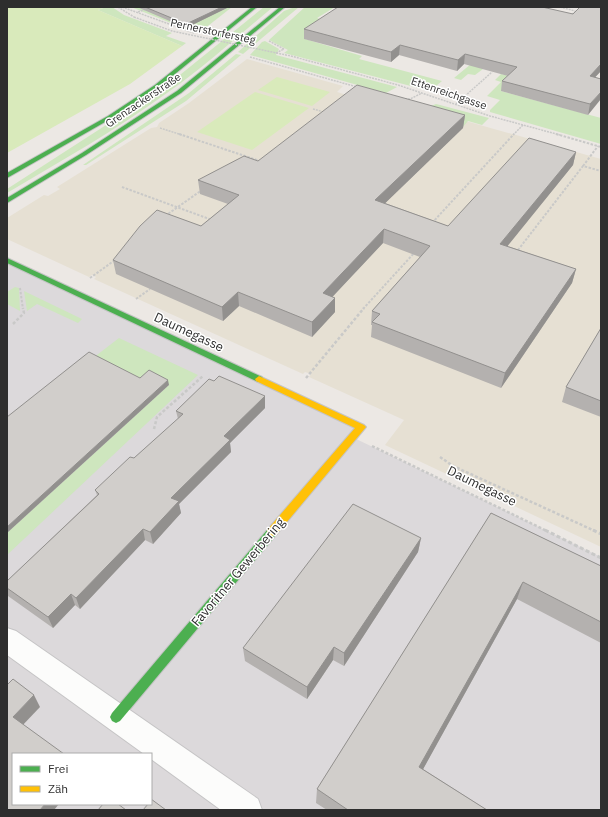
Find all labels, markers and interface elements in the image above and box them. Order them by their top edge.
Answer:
street label: Pernerstorfersteg [169,15,257,47]
street label: Grenzackerstraße [103,70,183,130]
street label: Ettenreichgasse [409,73,489,113]
street label: Daumegasse [151,308,227,356]
street label: Daumegasse [445,462,519,510]
street label: Favoritner Gewerbering [187,514,289,630]
legend [12,753,152,805]
text: Frei [48,761,68,776]
text: Zäh [48,781,68,796]

